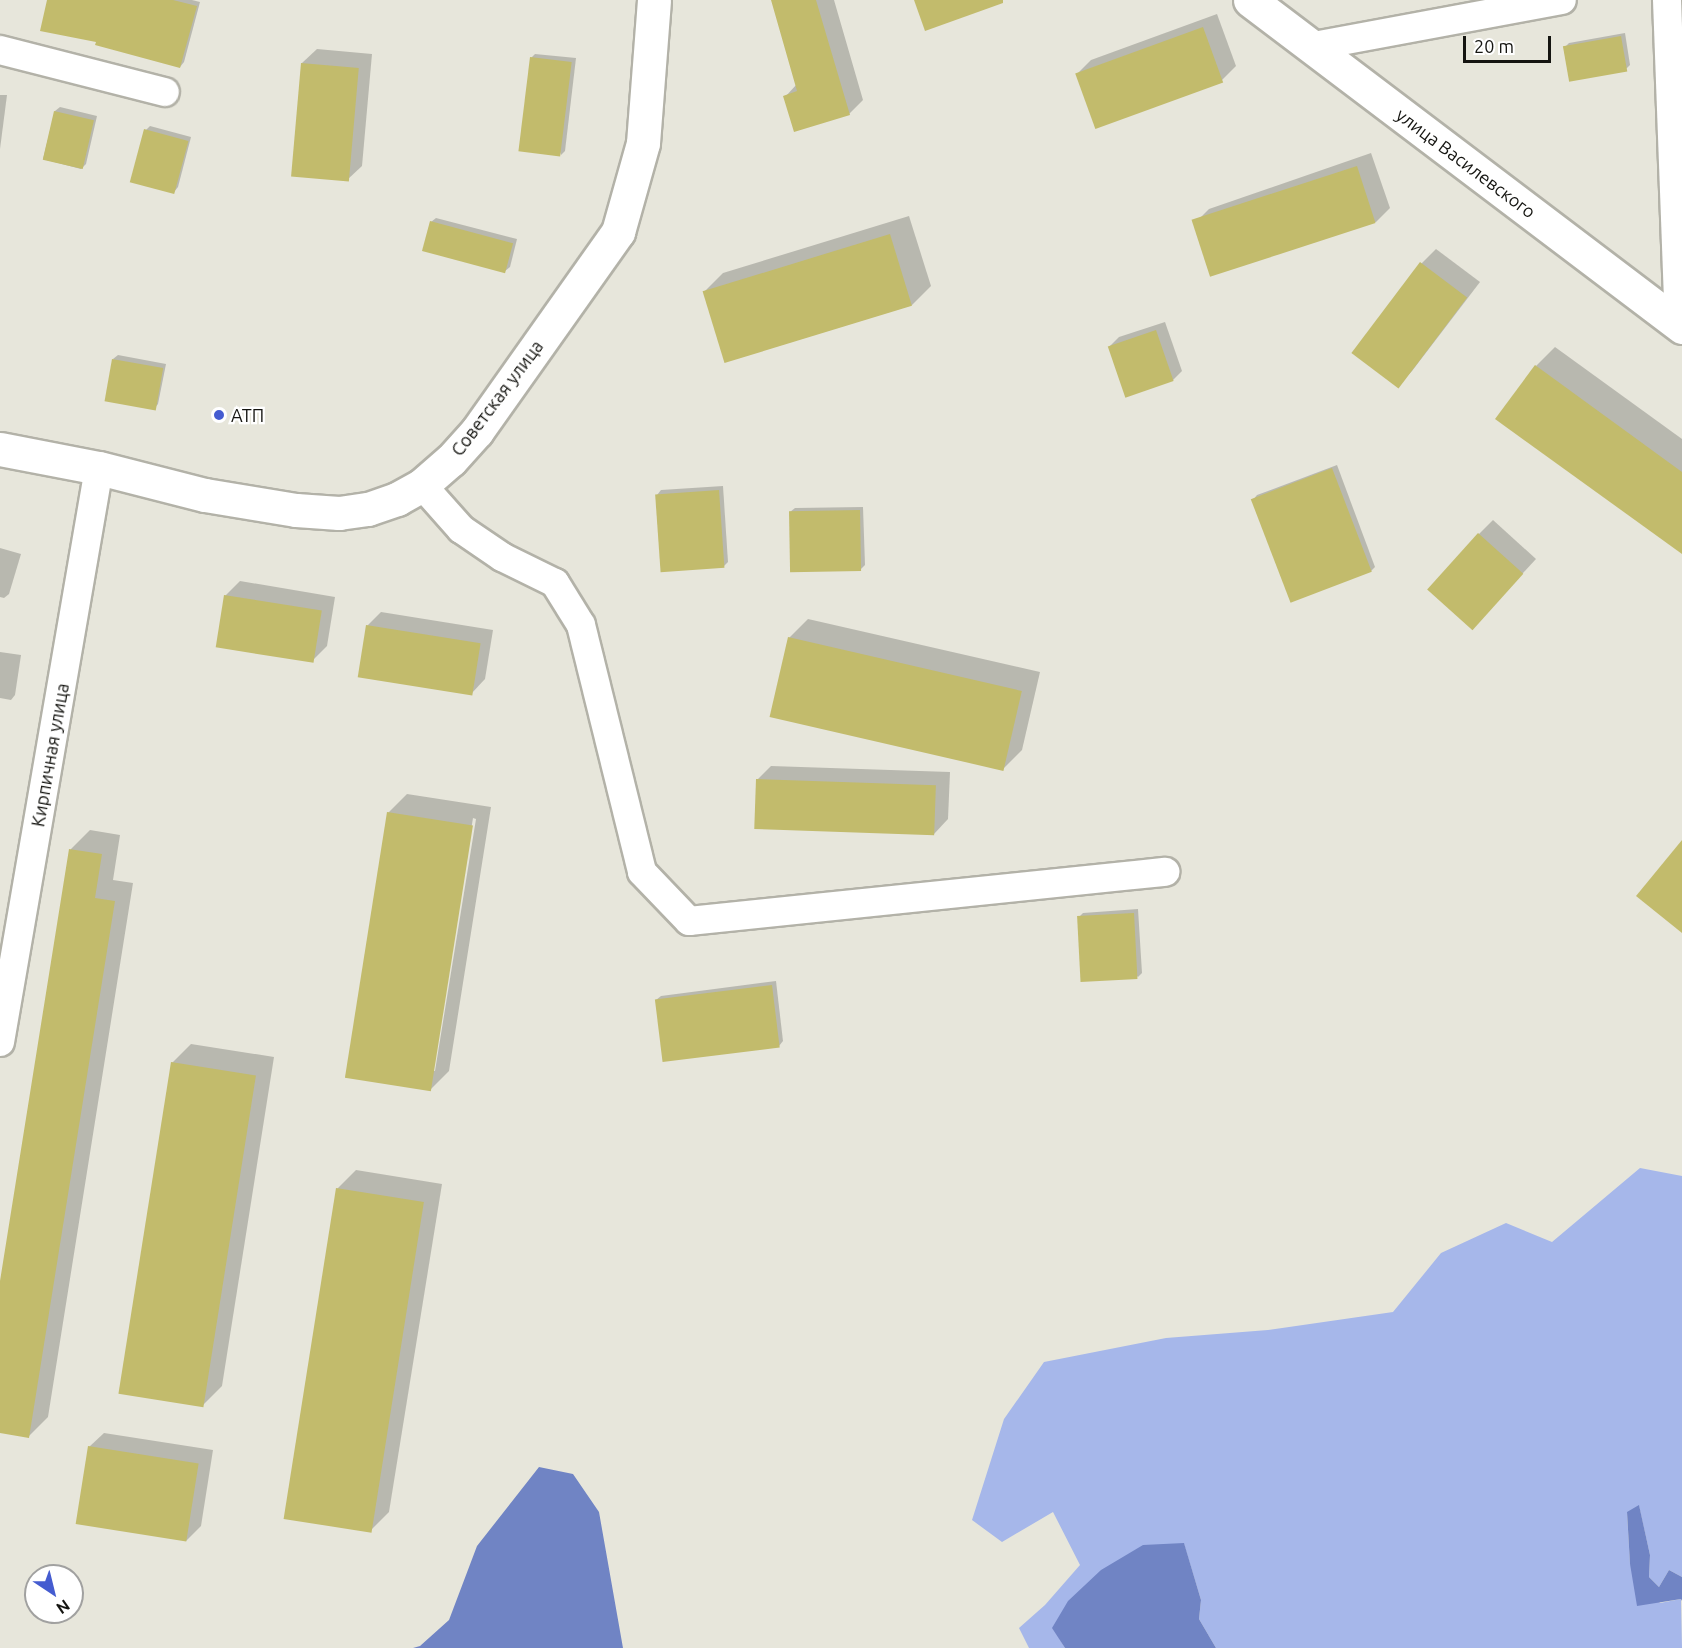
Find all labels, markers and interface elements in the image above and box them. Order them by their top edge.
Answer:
scale bar [1466,24,1554,62]
text: 20 m [1474,36,1514,56]
street label: улица Василевского [1392,103,1540,223]
street label: Советская улица [446,336,548,460]
place label: АТП [231,404,264,426]
marker: АТП [212,408,226,422]
street label: Кирпичная улица [27,682,73,828]
north arrow [24,1564,84,1624]
text: N [53,1596,73,1618]

